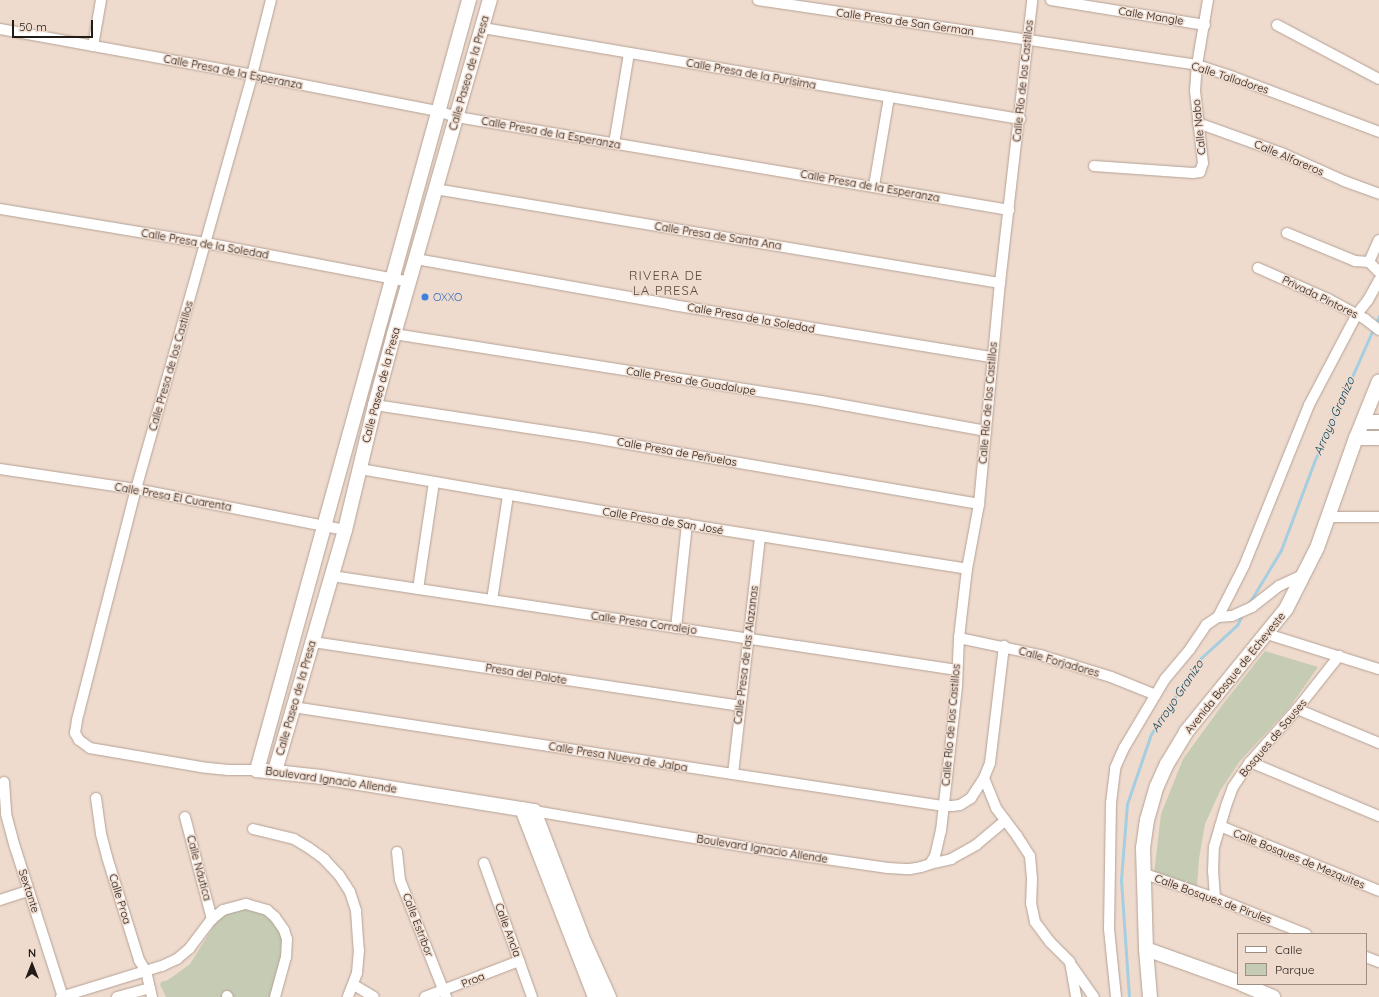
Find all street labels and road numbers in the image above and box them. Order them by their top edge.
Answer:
street label: Calle Mangle [1118,4,1184,28]
street label: Calle Presa de San German [835,6,975,38]
street label: Calle Paseo de la Presa [446,14,492,132]
street label: Calle Río de los Castillos [1010,19,1036,143]
street label: Calle Presa de la Esperanza [162,52,304,92]
street label: Calle Presa de la Purísima [685,56,817,92]
street label: Calle Talladores [1190,59,1270,97]
street label: Calle Nabo [1190,98,1208,156]
street label: Calle Presa de la Esperanza [480,114,622,152]
street label: Calle Alfareros [1252,137,1326,179]
street label: Calle Presa de la Esperanza [799,167,941,205]
street label: Calle Presa de Santa Ana [654,219,782,253]
street label: Calle Presa de la Soledad [140,226,270,262]
street label: Privada Pintores [1280,273,1360,321]
street label: Calle Presa de los Castillos [146,299,196,433]
street label: Calle Presa de la Soledad [686,300,816,336]
street label: Calle Paseo de la Presa [359,326,403,444]
street label: Calle Río de los Castillos [976,341,1000,465]
street label: Calle Presa de Guadalupe [625,364,757,398]
street label: Calle Presa de Peñuelas [616,435,738,469]
street label: Calle Presa El Cuarenta [113,480,233,514]
street label: Calle Presa de San José [602,505,724,537]
street label: Calle Presa de las Alazanas [731,585,761,725]
street label: Calle Presa Corralejo [590,609,698,637]
street label: Avenida Bosque de Echeveste [1182,610,1288,736]
street label: Calle Paseo de la Presa [273,639,319,757]
street label: Calle Forjadores [1017,644,1101,680]
street label: Presa del Palote [484,661,568,687]
street label: Calle Río de los Castillos [939,663,963,787]
street label: Bosques de Sauses [1237,696,1309,780]
street label: Calle Presa Nueva de Jalpa [548,740,688,774]
street label: Boulevard Ignacio Allende [264,764,398,796]
street label: Calle Bosques de Mezquites [1231,826,1367,892]
street label: Boulevard Ignacio Allende [695,832,829,866]
street label: Calle Náutica [184,834,214,902]
street label: Sextante [16,868,42,914]
street label: Calle Proa [106,872,134,926]
street label: Calle Bosques de Pirules [1153,872,1273,926]
street label: Calle Estribor [400,891,436,959]
street label: Calle Ancla [492,901,524,959]
street label: Proa [459,969,487,991]

